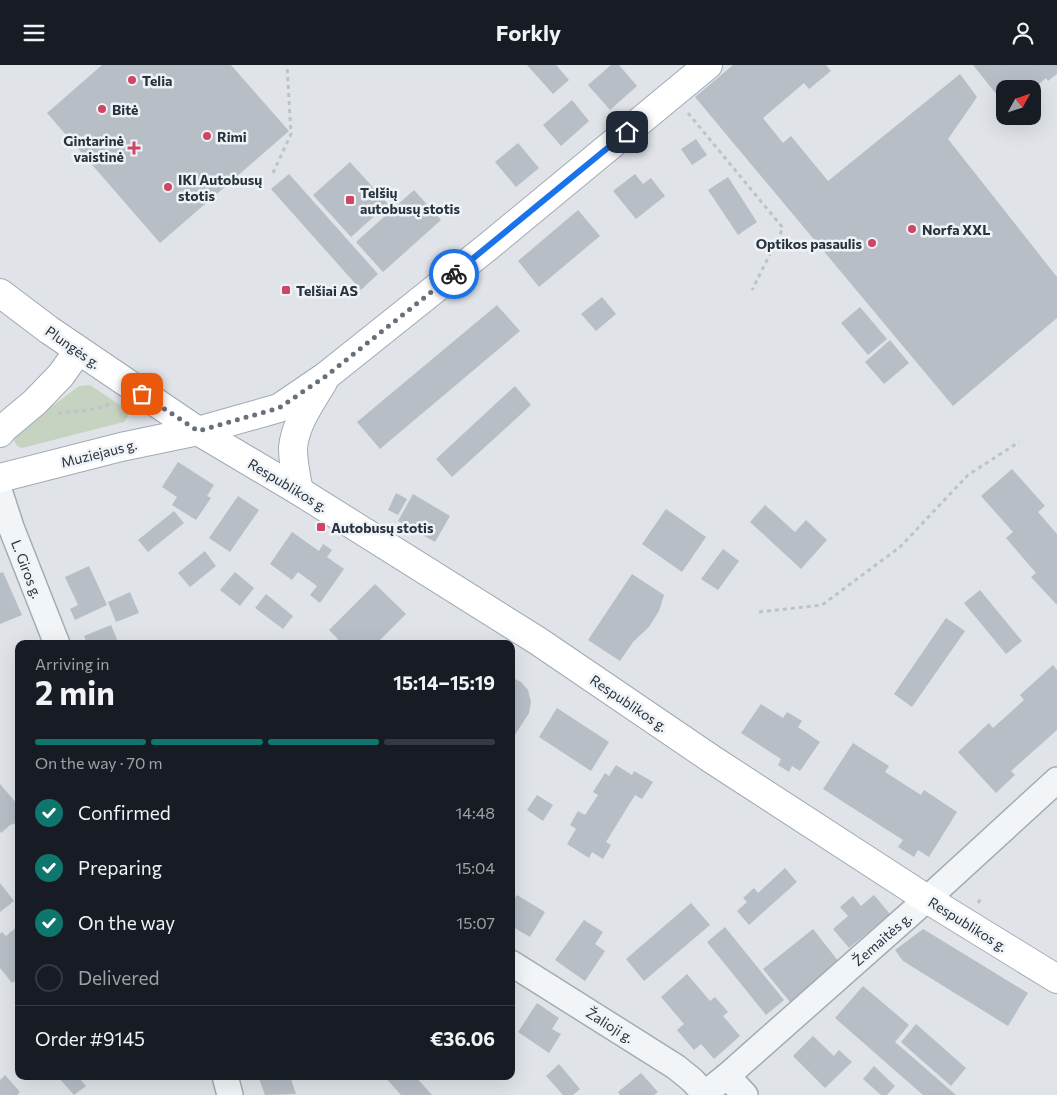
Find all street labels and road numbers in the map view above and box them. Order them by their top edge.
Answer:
street label: Plungės g. [42,322,104,372]
street label: Muziejaus g. [59,435,139,471]
street label: Respublikos g. [245,455,331,515]
street label: L. Giros g. [8,537,46,601]
street label: Respublikos g. [587,671,671,735]
street label: Respublikos g. [925,893,1011,955]
street label: Žemaitės g. [849,909,915,969]
street label: Žalioji g. [583,1004,637,1046]

